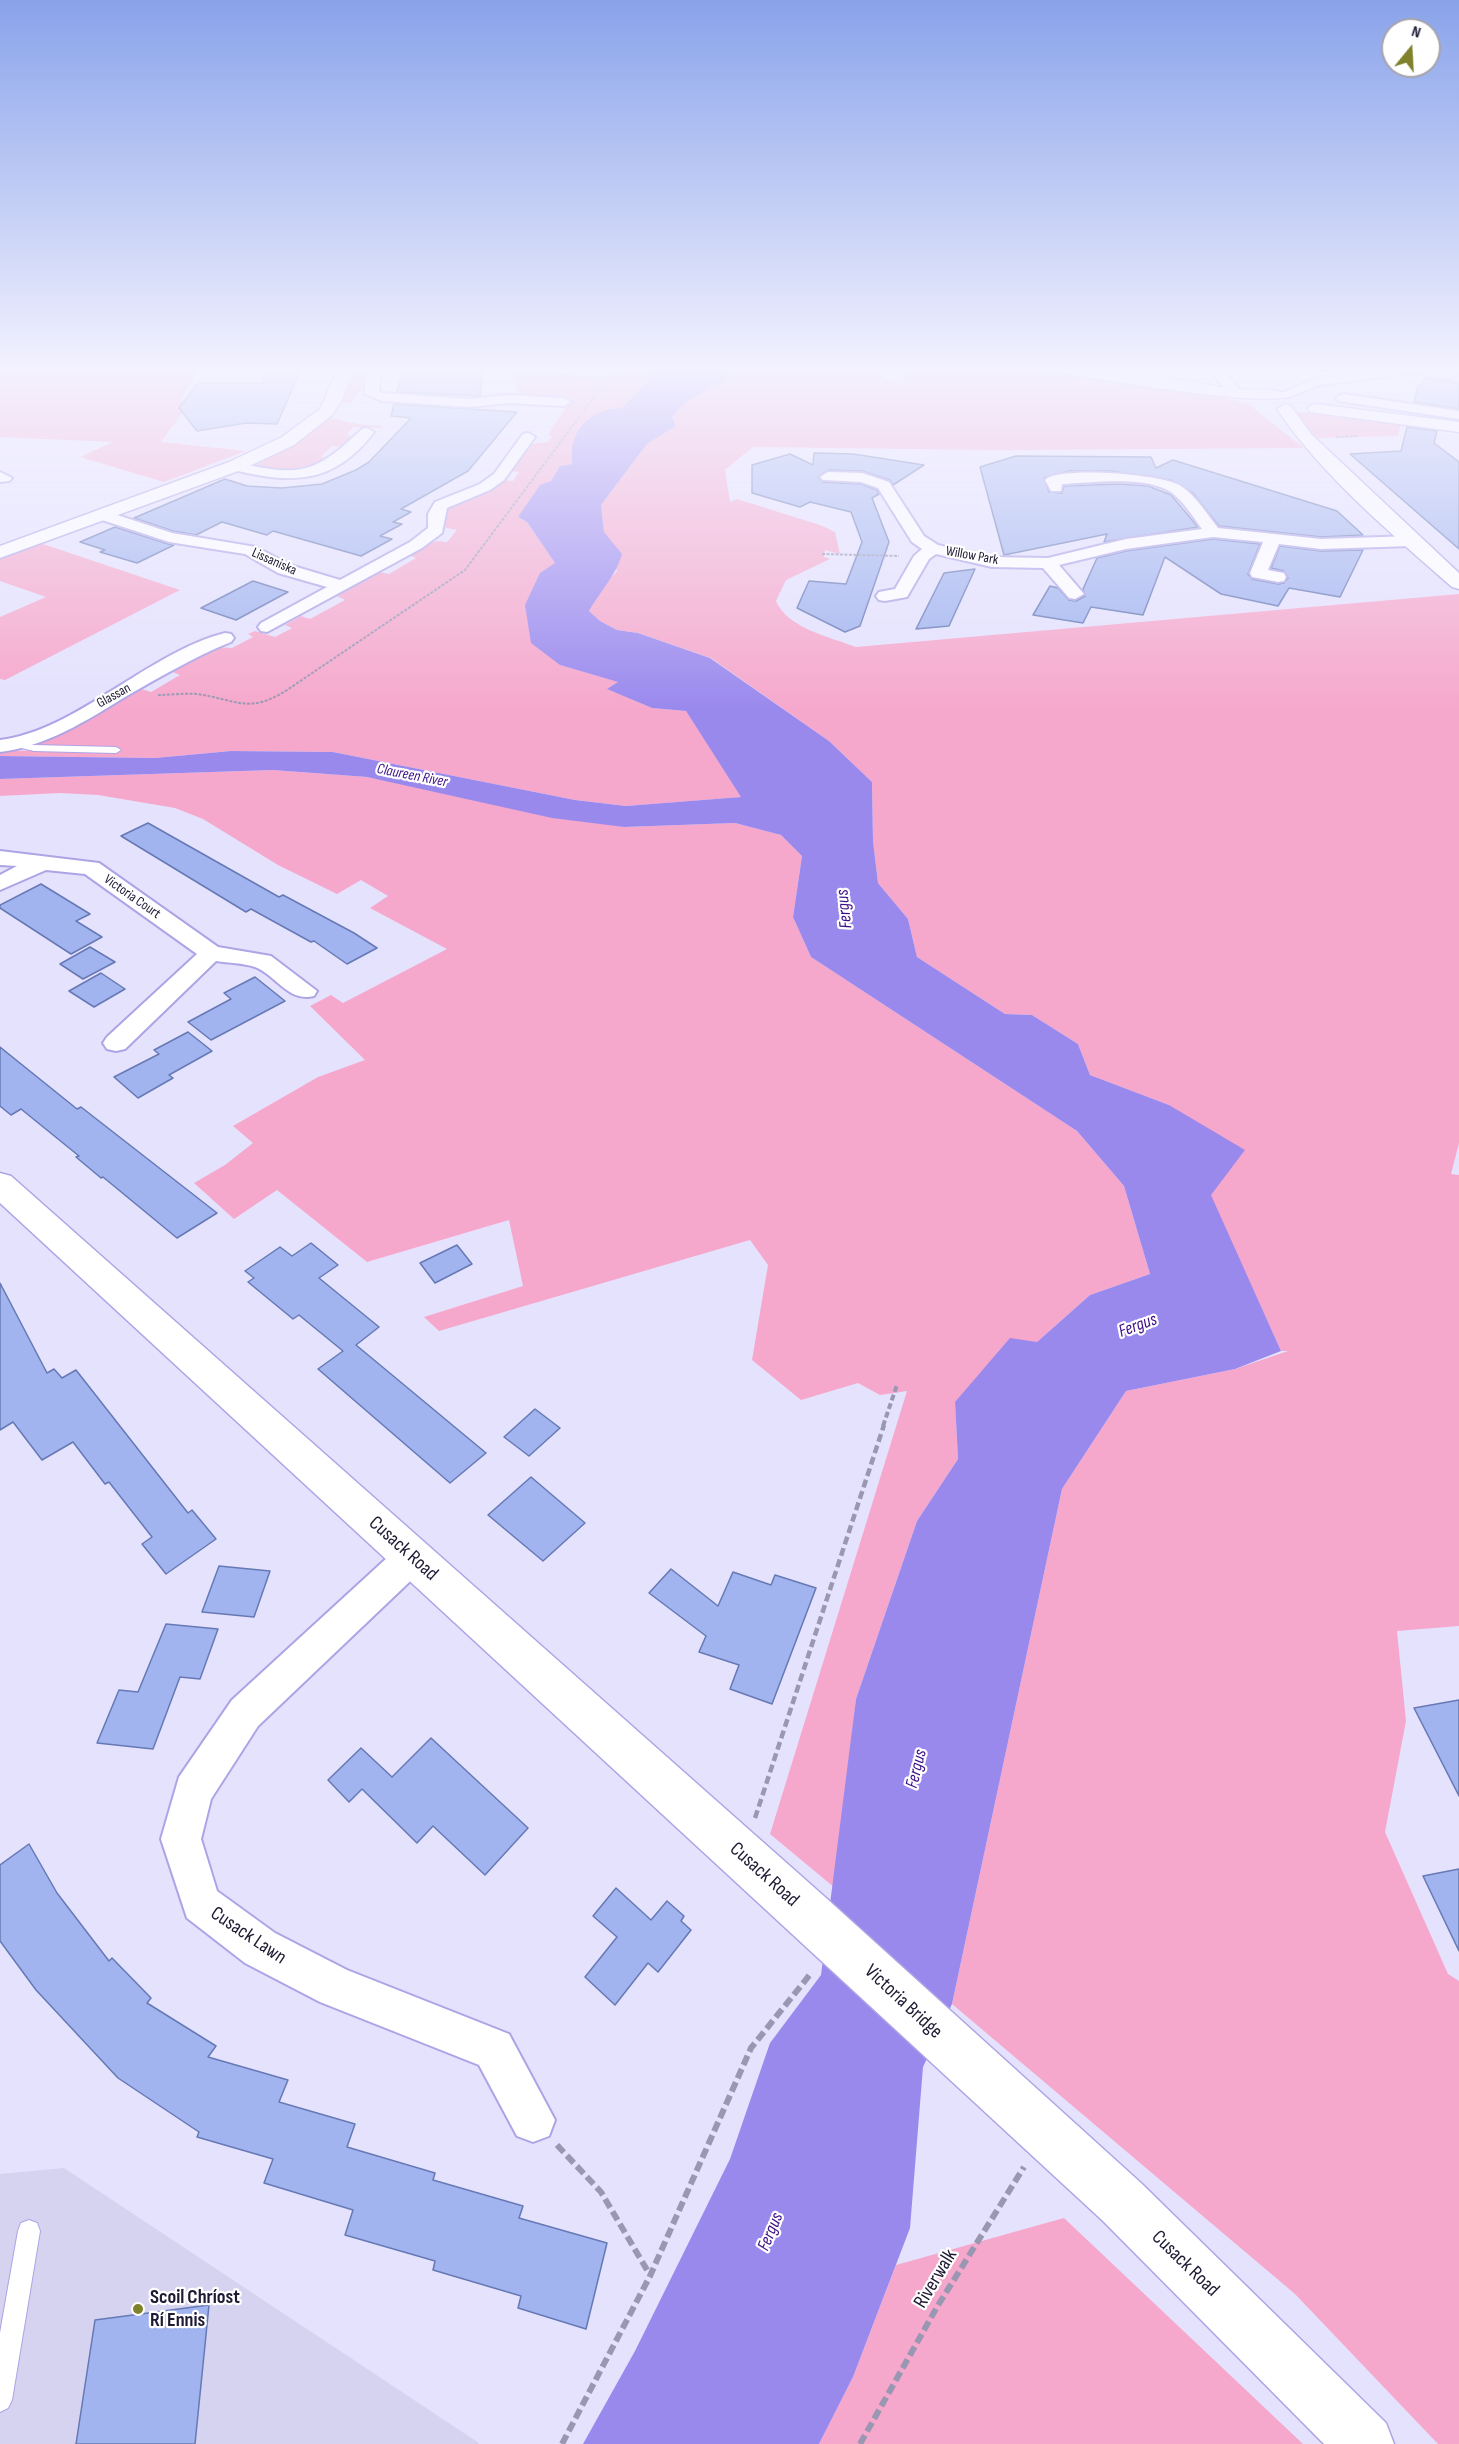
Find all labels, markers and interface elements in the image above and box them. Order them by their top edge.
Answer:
north arrow [1381,18,1441,78]
text: N [1409,22,1423,43]
street label: Willow Park [944,543,1000,569]
street label: Lissaniska [249,545,299,579]
street label: Glassan [94,680,134,712]
water label: Claureen River [375,760,449,792]
street label: Victoria Court [100,871,164,923]
water label: Fergus [832,888,858,930]
water label: Fergus [1116,1309,1160,1343]
street label: Cusack Road [363,1512,443,1586]
water label: Fergus [902,1747,932,1791]
street label: Cusack Road [724,1838,804,1912]
street label: Cusack Lawn [205,1902,291,1970]
street label: Victoria Bridge [859,1960,947,2044]
water label: Fergus [753,2210,789,2254]
street label: Cusack Road [1146,2226,1224,2302]
street label: Riverwalk [909,2245,963,2313]
place label: Scoil Chríost Rí Ennis [150,2286,240,2333]
marker: Scoil Chríost Rí Ennis [131,2302,145,2316]

